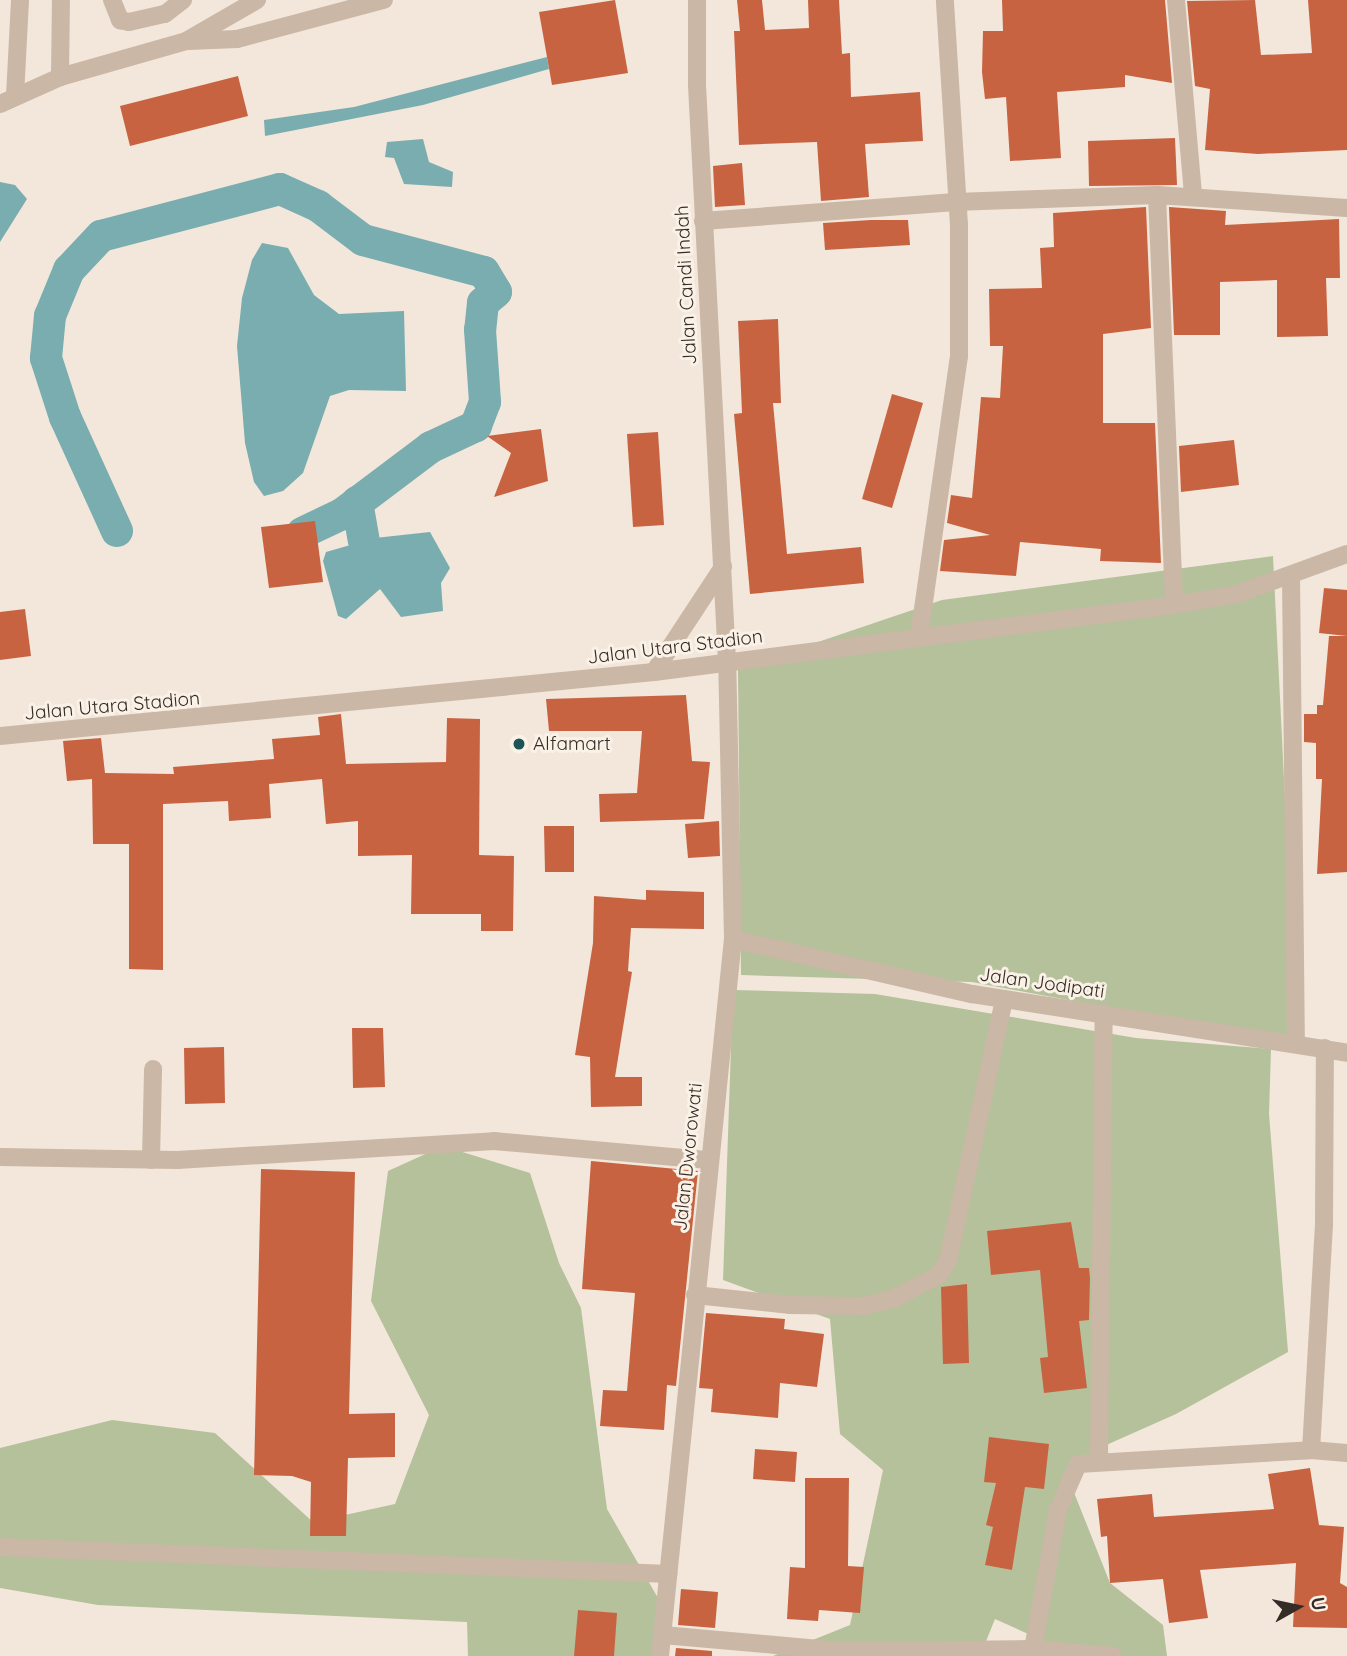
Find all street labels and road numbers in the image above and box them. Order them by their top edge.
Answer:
street label: Jalan Candi Indah [670,205,702,365]
street label: Jalan Utara Stadion [586,625,764,669]
street label: Jalan Utara Stadion [23,687,201,725]
street label: Jalan Jodipati [978,963,1106,1003]
street label: Jalan Dworowati [669,1082,707,1232]

